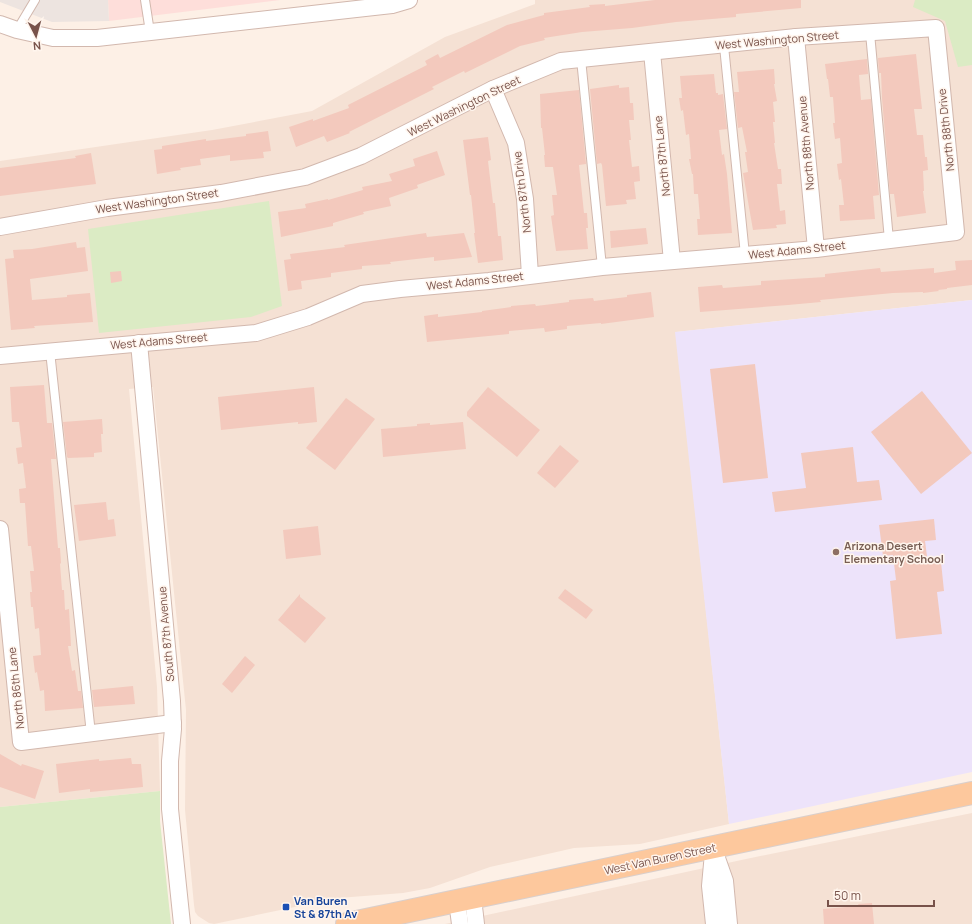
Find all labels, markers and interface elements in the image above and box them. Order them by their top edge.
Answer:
north arrow [16,16,56,56]
street label: West Washington Street [715,27,839,52]
text: N [32,39,42,54]
street label: West Washington Street [405,72,523,139]
street label: North 88th Drive [934,88,957,172]
street label: North 88th Avenue [794,95,817,191]
street label: North 87th Lane [650,115,673,197]
street label: North 87th Drive [509,150,534,234]
street label: West Washington Street [94,184,219,217]
street label: West Adams Street [748,237,846,262]
street label: West Adams Street [426,268,524,293]
street label: West Adams Street [110,329,208,352]
place label: Arizona Desert Elementary School [844,538,944,566]
marker: Arizona Desert Elementary School [831,547,841,557]
street label: South 87th Avenue [154,585,177,682]
street label: North 86th Lane [4,646,27,730]
street label: West Van Buren Street [603,839,717,878]
scale bar [828,882,934,908]
text: 50 m [834,887,861,904]
place label: Van Buren St & 87th Av [294,893,357,921]
marker: Van Buren St & 87th Av [281,902,291,912]

